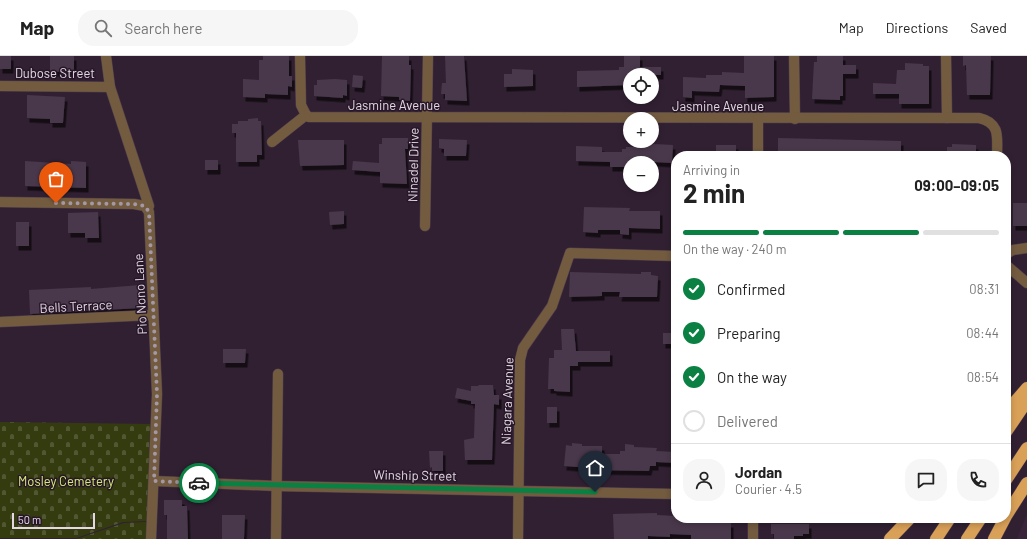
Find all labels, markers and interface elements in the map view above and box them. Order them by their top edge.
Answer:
search box [78,10,358,46]
text: Map [20,16,54,39]
icon: search [92,17,114,39]
text: Search here [124,19,202,37]
text: Map [839,19,864,36]
text: Directions [886,19,948,36]
text: Saved [970,19,1007,36]
street label: Dubose Street [15,65,95,81]
map controls [623,68,659,192]
button: locate [623,68,659,104]
street label: Jasmine Avenue [348,97,440,113]
street label: Jasmine Avenue [672,98,764,114]
button: + [623,112,659,148]
street label: Ninadel Drive [404,128,422,202]
button: − [623,156,659,192]
pin [39,162,73,203]
text: Arriving in [683,162,740,178]
icon: bag [45,168,67,190]
text: 09:00–09:05 [914,176,999,194]
text: 2 min [683,177,745,208]
text: On the way · 240 m [683,241,786,257]
street label: Pio Nono Lane [130,253,150,335]
icon: check [683,278,705,300]
text: Confirmed [717,280,785,298]
text: 08:31 [969,281,999,297]
street label: Bells Terrace [39,296,113,316]
icon: check [683,322,705,344]
text: Preparing [717,324,781,342]
text: 08:44 [966,325,999,341]
street label: Niagara Avenue [497,357,517,445]
icon: check [683,366,705,388]
text: On the way [717,368,787,386]
text: 08:54 [967,369,999,385]
text: Delivered [717,412,778,430]
pin [578,451,612,492]
icon: home [584,457,606,479]
button: person [683,459,725,501]
button: chat [905,459,947,501]
button: phone [957,459,999,501]
courier [179,463,219,503]
text: Jordan [735,463,782,481]
street label: Winship Street [373,466,457,484]
icon: car [188,472,210,494]
park label: Mosley Cemetery [18,473,114,489]
text: Courier · 4.5 [735,481,802,497]
scale bar [12,511,95,530]
text: 50 m [18,513,41,526]

